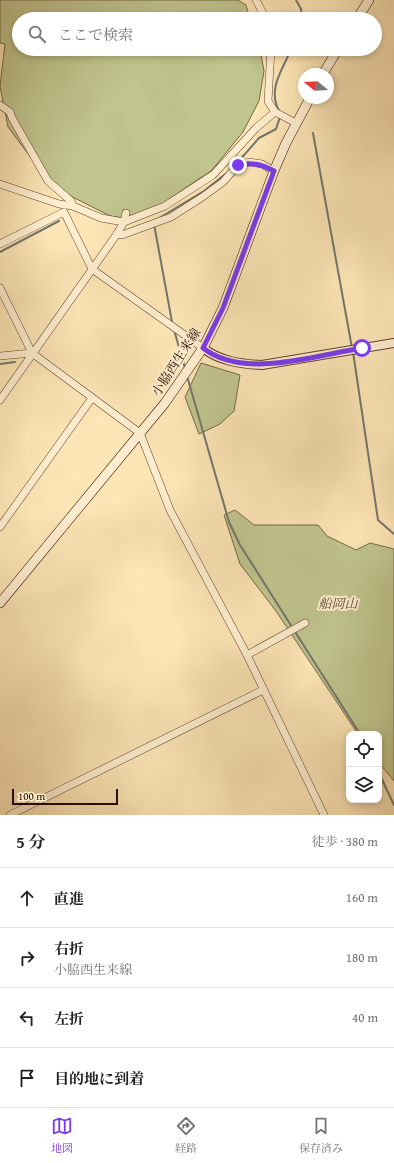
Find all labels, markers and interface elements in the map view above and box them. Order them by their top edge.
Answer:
search box [12,12,382,56]
icon: search [26,23,48,45]
text: ここで検索 [58,24,133,45]
north arrow [298,68,334,104]
route end [229,156,247,174]
street label: 小脇西生来線 [147,324,205,400]
route start [353,339,371,357]
park label: 船岡山 [318,594,358,613]
map controls [346,731,382,803]
button: locate [346,731,382,767]
button: layers [346,767,382,803]
scale bar [12,787,118,806]
text: 100 m [18,788,45,804]
text: 5 分 [16,829,46,854]
text: 徒歩 · 380 m [312,832,378,851]
icon: ahead [16,887,38,909]
text: 直進 [54,888,84,909]
text: 160 m [346,888,378,907]
text: 右折 [54,938,84,959]
icon: right [16,947,38,969]
text: 180 m [346,948,378,967]
text: 小脇西生来線 [54,960,132,979]
icon: left [16,1007,38,1029]
text: 左折 [54,1008,84,1029]
text: 40 m [352,1008,378,1027]
icon: arrive [16,1067,38,1089]
text: 目的地に到着 [54,1068,144,1089]
tab: 地図 [51,1115,73,1156]
tab: 経路 [175,1115,197,1156]
tab: 保存済み [299,1115,343,1156]

